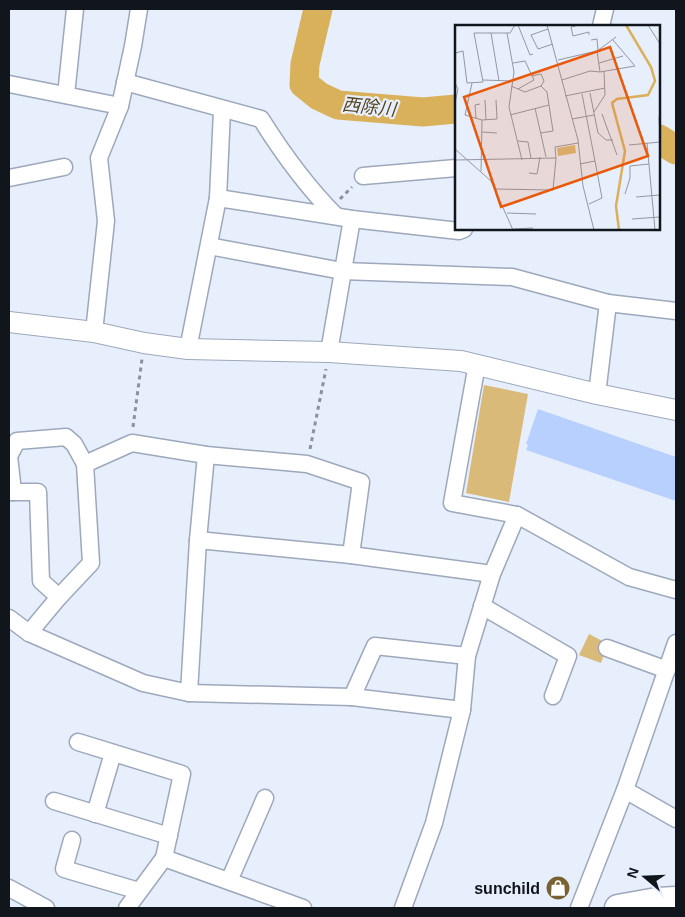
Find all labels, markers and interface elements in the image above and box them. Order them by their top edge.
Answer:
inset map [455,25,660,230]
water label: 西除川 [341,94,399,120]
north arrow [620,852,670,902]
text: N [623,865,642,880]
shop icon: sunchild [545,875,571,901]
place label: sunchild [474,880,540,897]

